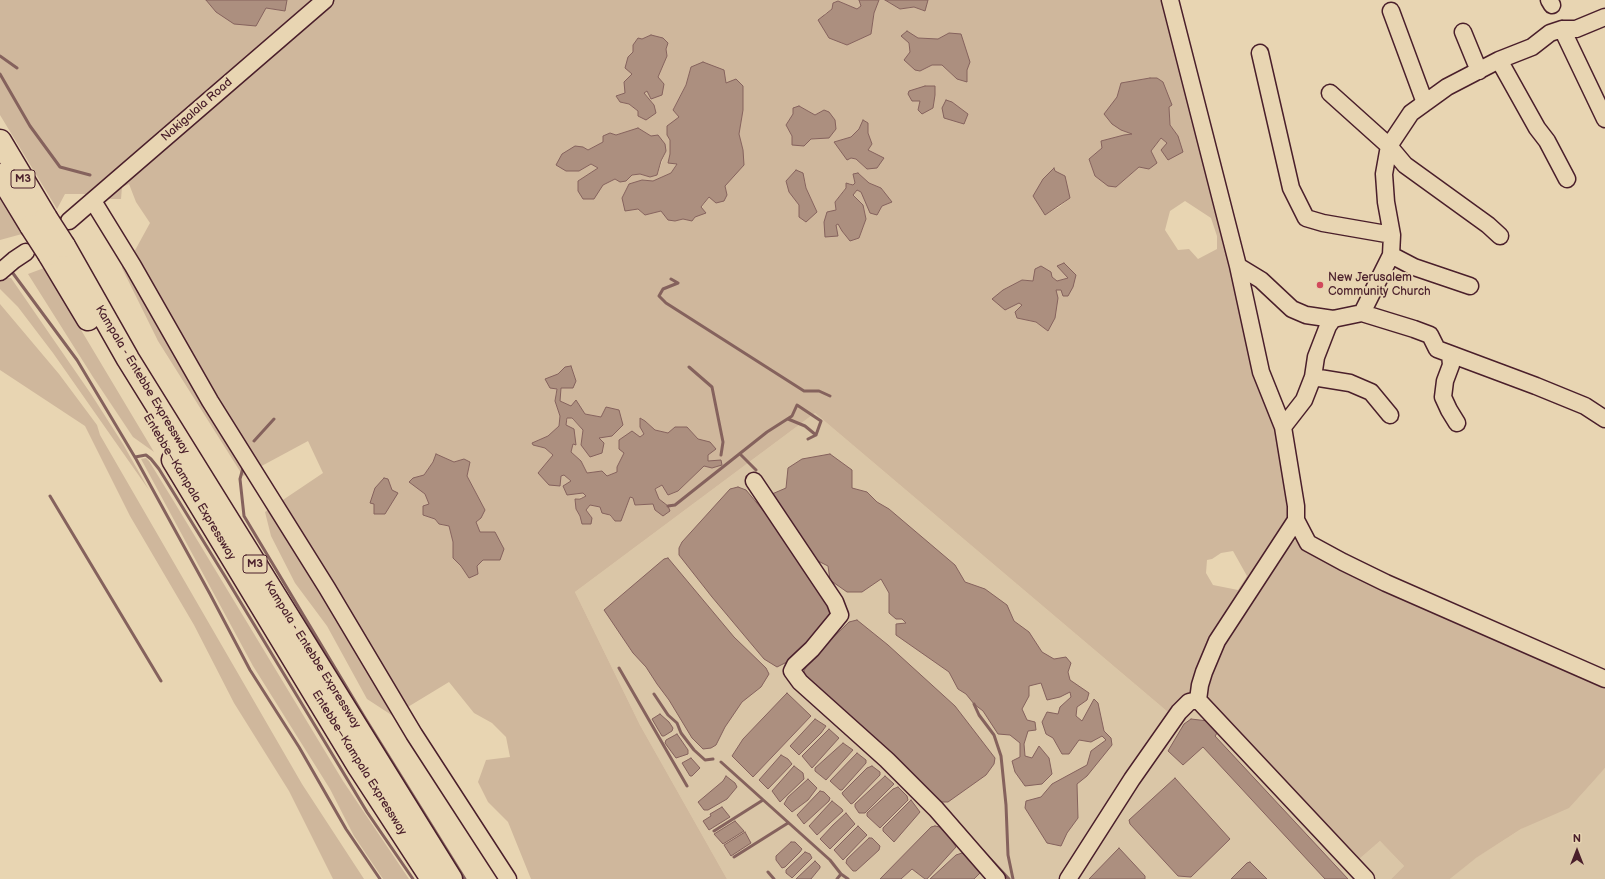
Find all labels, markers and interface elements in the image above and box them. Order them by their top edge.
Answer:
street label: Nakigalala Road [159,75,235,145]
road number: M3 [11,170,35,188]
place label: New Jerusalem Community Church [1328,271,1431,299]
marker: New Jerusalem Community Church [1315,280,1325,290]
street label: Kampala - Entebbe Expressway [92,303,192,457]
street label: Entebbe–Kampala Expressway [140,411,238,563]
road number: M3 [243,555,267,573]
street label: Kampala - Entebbe Expressway [261,579,363,731]
street label: Entebbe–Kampala Expressway [308,688,410,838]
north arrow [1557,831,1597,871]
text: N [1573,832,1581,845]

